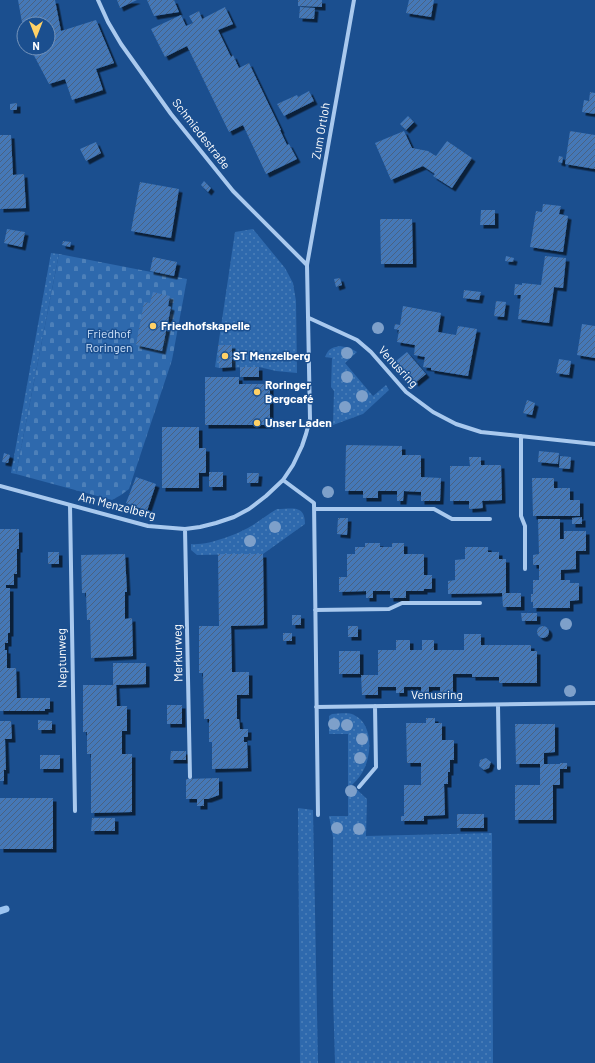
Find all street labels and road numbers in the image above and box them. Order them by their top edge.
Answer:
street label: Schmiedestraße [170,95,234,171]
street label: Zum Ortloh [308,101,332,160]
street label: Venusring [376,343,422,390]
street label: Am Menzelberg [77,489,157,521]
street label: Merkurweg [169,624,185,682]
street label: Neptunweg [53,628,69,688]
street label: Venusring [411,687,463,701]

